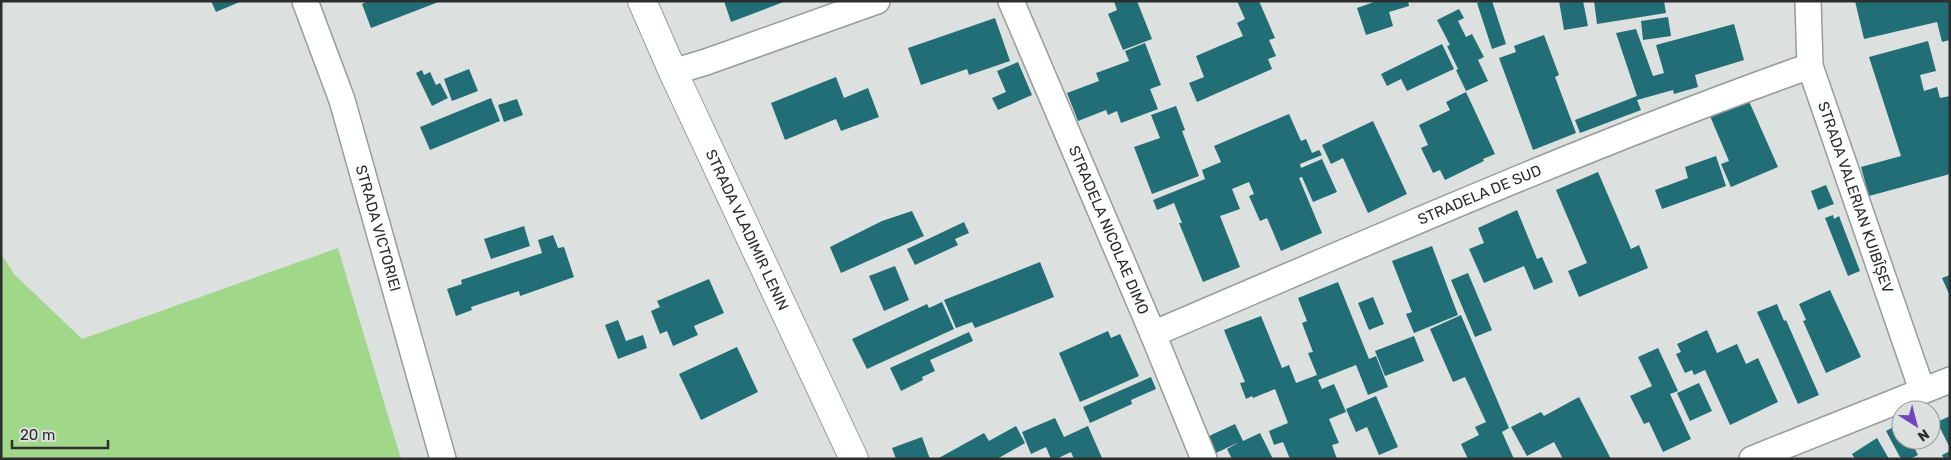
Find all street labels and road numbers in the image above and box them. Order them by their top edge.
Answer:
street label: STRADA VALERIAN KUIBÎȘEV [1814,99,1897,296]
street label: STRADELA NICOLAE DIMO [1065,143,1153,317]
street label: STRADA VLADIMIR LENIN [702,147,792,314]
street label: STRADELA DE SUD [1415,161,1544,229]
street label: STRADA VICTORIEI [352,163,404,294]

